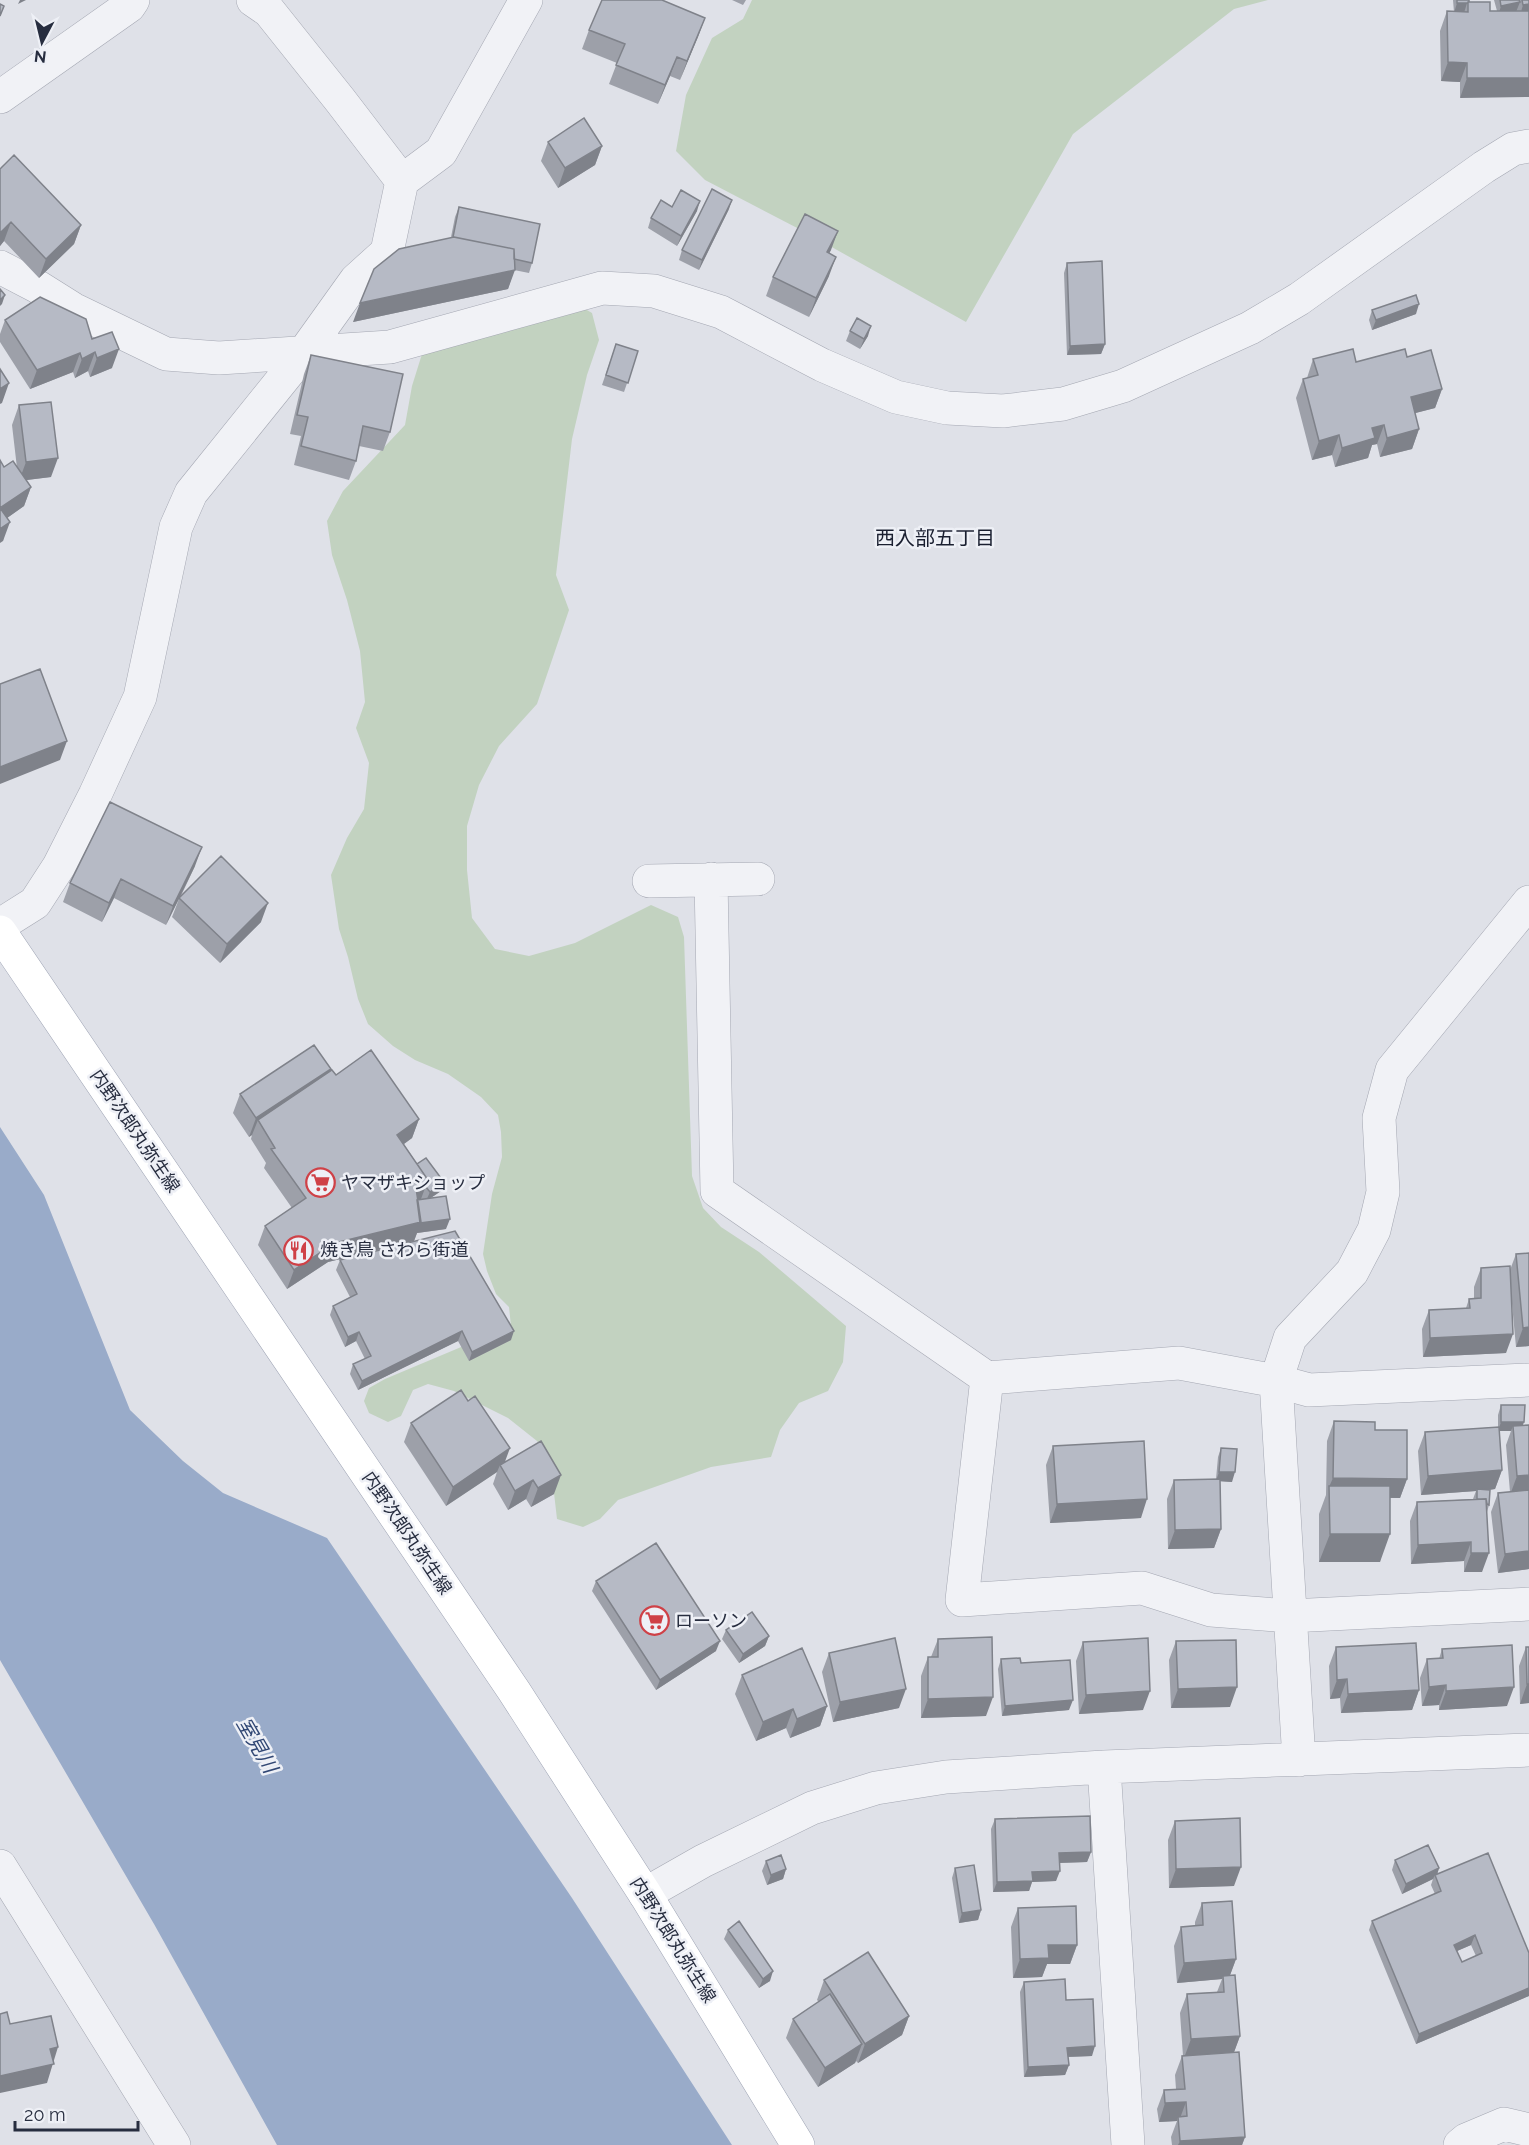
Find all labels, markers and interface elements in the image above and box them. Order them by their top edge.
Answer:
north arrow [12,12,72,72]
text: N [33,46,47,67]
district label: 西入部五丁目 [875,526,995,550]
street label: 内野次郎丸弥生線 [86,1065,184,1196]
supermarket icon: ヤマザキショップ [304,1167,336,1199]
place label: ヤマザキショップ [341,1172,485,1193]
restaurant icon: 焼き鳥 さわら街道 [283,1234,315,1266]
place label: 焼き鳥 さわら街道 [320,1239,469,1260]
street label: 内野次郎丸弥生線 [358,1467,456,1598]
supermarket icon: ローソン [638,1605,670,1637]
place label: ローソン [675,1610,747,1631]
water label: 室見川 [232,1713,283,1779]
street label: 内野次郎丸弥生線 [626,1873,720,2006]
scale bar [15,2094,138,2132]
text: 20 m [24,2104,66,2125]

